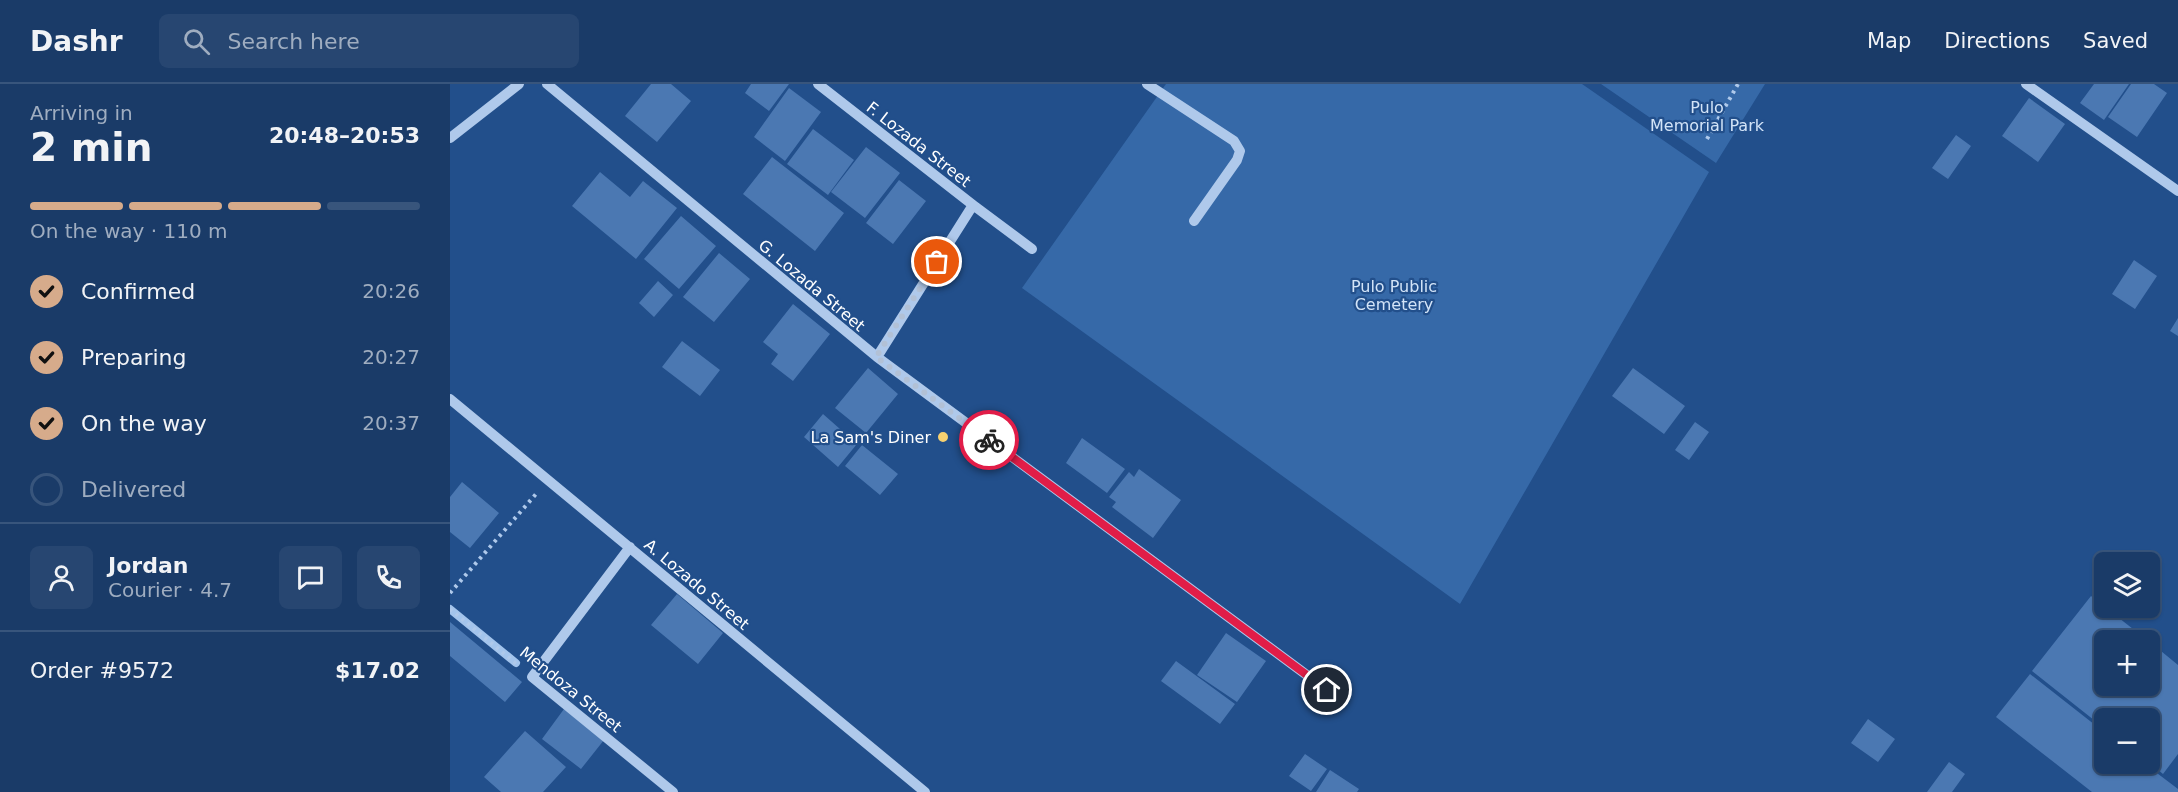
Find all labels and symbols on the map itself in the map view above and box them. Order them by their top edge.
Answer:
street label: F. Lozada Street [863,98,975,191]
park label: Pulo Memorial Park [1650,98,1765,135]
street label: G. Lozada Street [755,235,869,335]
pin [911,236,962,287]
park label: Pulo Public Cemetery [1351,277,1437,314]
courier [959,410,1019,470]
place label: La Sam's Diner [811,428,931,447]
marker: La Sam's Diner [936,430,950,444]
street label: A. Lozado Street [640,535,753,634]
street label: Mendoza Street [516,642,625,736]
pin [1301,664,1352,715]

